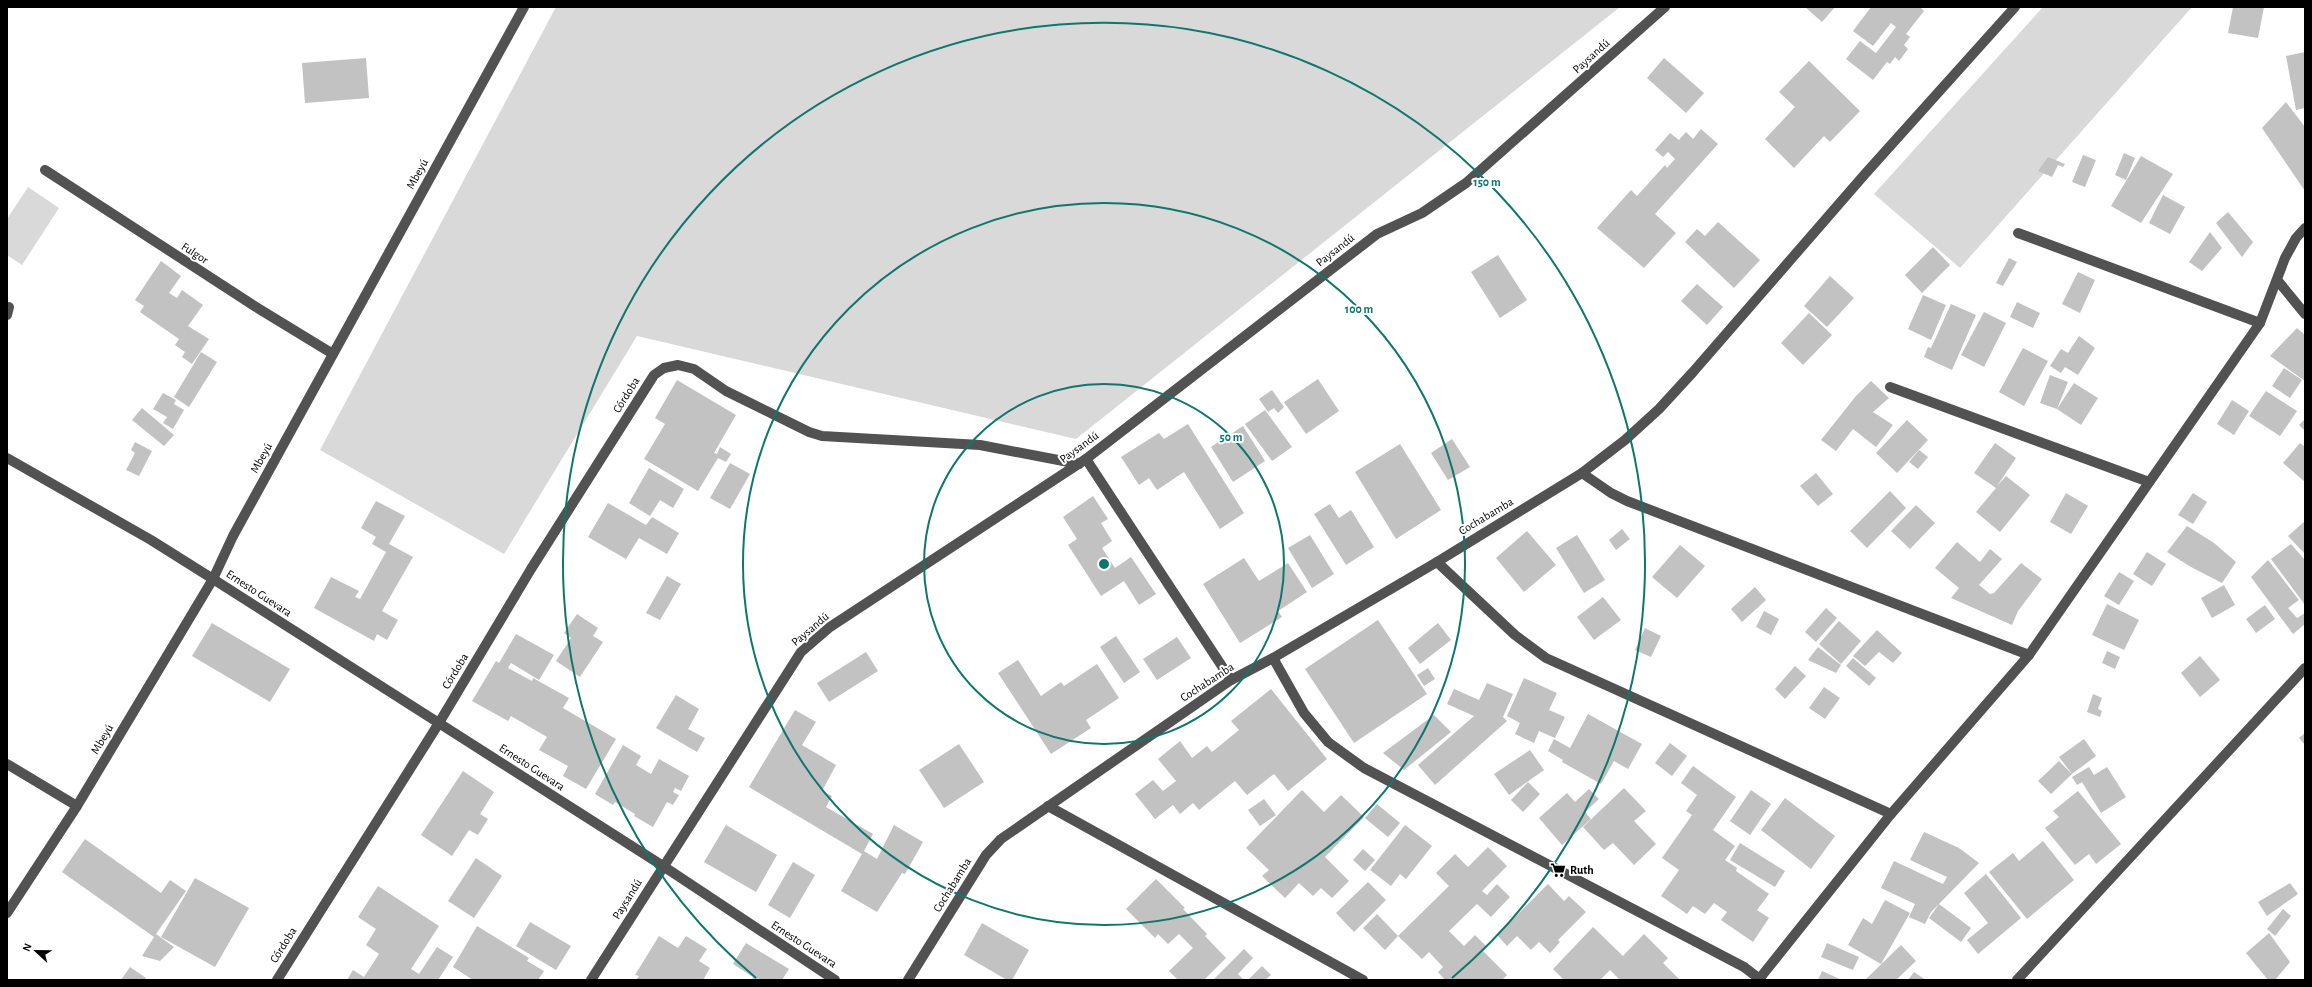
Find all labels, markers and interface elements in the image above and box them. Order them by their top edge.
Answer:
street label: Paysandú [1570,37,1612,76]
street label: Mbeyú [404,157,431,192]
text: 150 m [1473,176,1501,188]
street label: Paysandú [1314,231,1357,269]
street label: Fulgor [179,240,211,266]
text: 100 m [1345,303,1373,315]
street label: Córdoba [610,375,642,415]
street label: Paysandú [1057,429,1101,466]
text: 50 m [1220,431,1243,443]
street label: Mbeyú [248,441,275,476]
street label: Cochabamba [1457,495,1516,537]
centre of rings [1097,557,1111,571]
street label: Ernesto Guevara [224,567,294,619]
street label: Paysandú [789,610,832,649]
street label: Córdoba [440,651,471,691]
street label: Cochabamba [1178,660,1236,704]
street label: Mbeyú [89,722,116,757]
street label: Ernesto Guevara [497,741,567,793]
street label: Cochabamba [931,855,974,914]
supermarket icon: Ruth [1549,861,1567,879]
place label: Ruth [1570,864,1594,876]
street label: Paysandú [610,877,645,922]
street label: Ernesto Guevara [769,918,839,970]
street label: Córdoba [267,925,299,965]
north arrow [16,931,56,971]
text: N [21,942,34,953]

